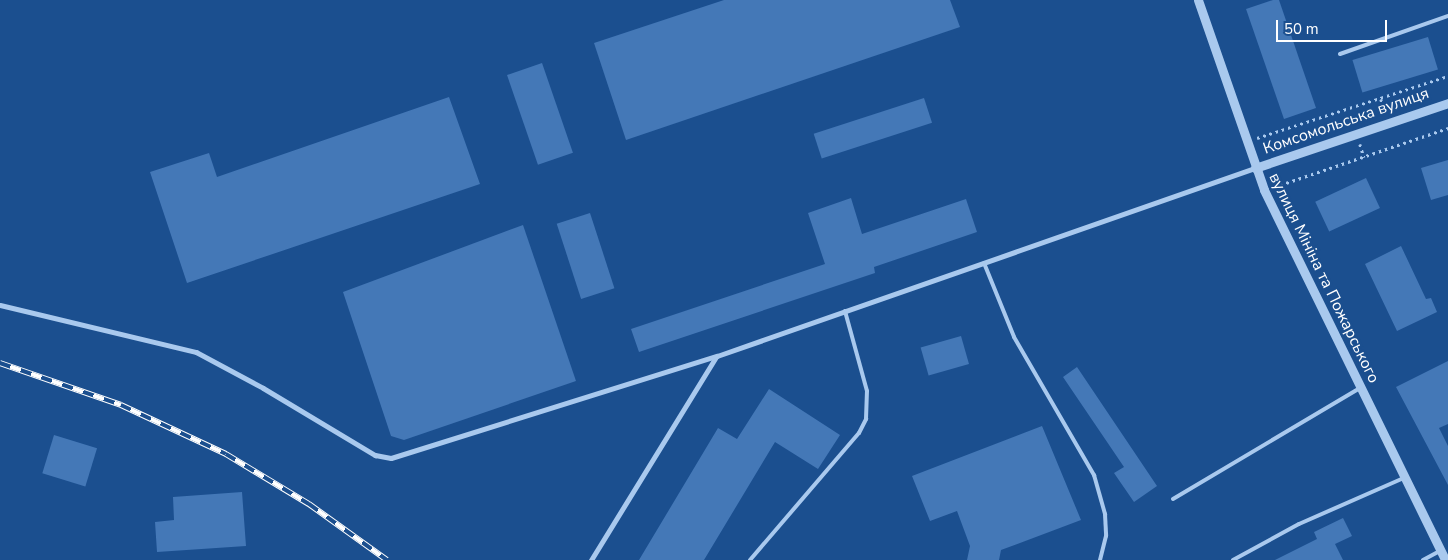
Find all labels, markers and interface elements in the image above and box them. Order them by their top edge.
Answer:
scale bar [1278,10,1389,42]
text: 50 m [1284,19,1319,39]
street label: Комсомольська вулиця [1260,84,1432,158]
street label: вулиця Мініна та Пожарського [1265,170,1383,386]

